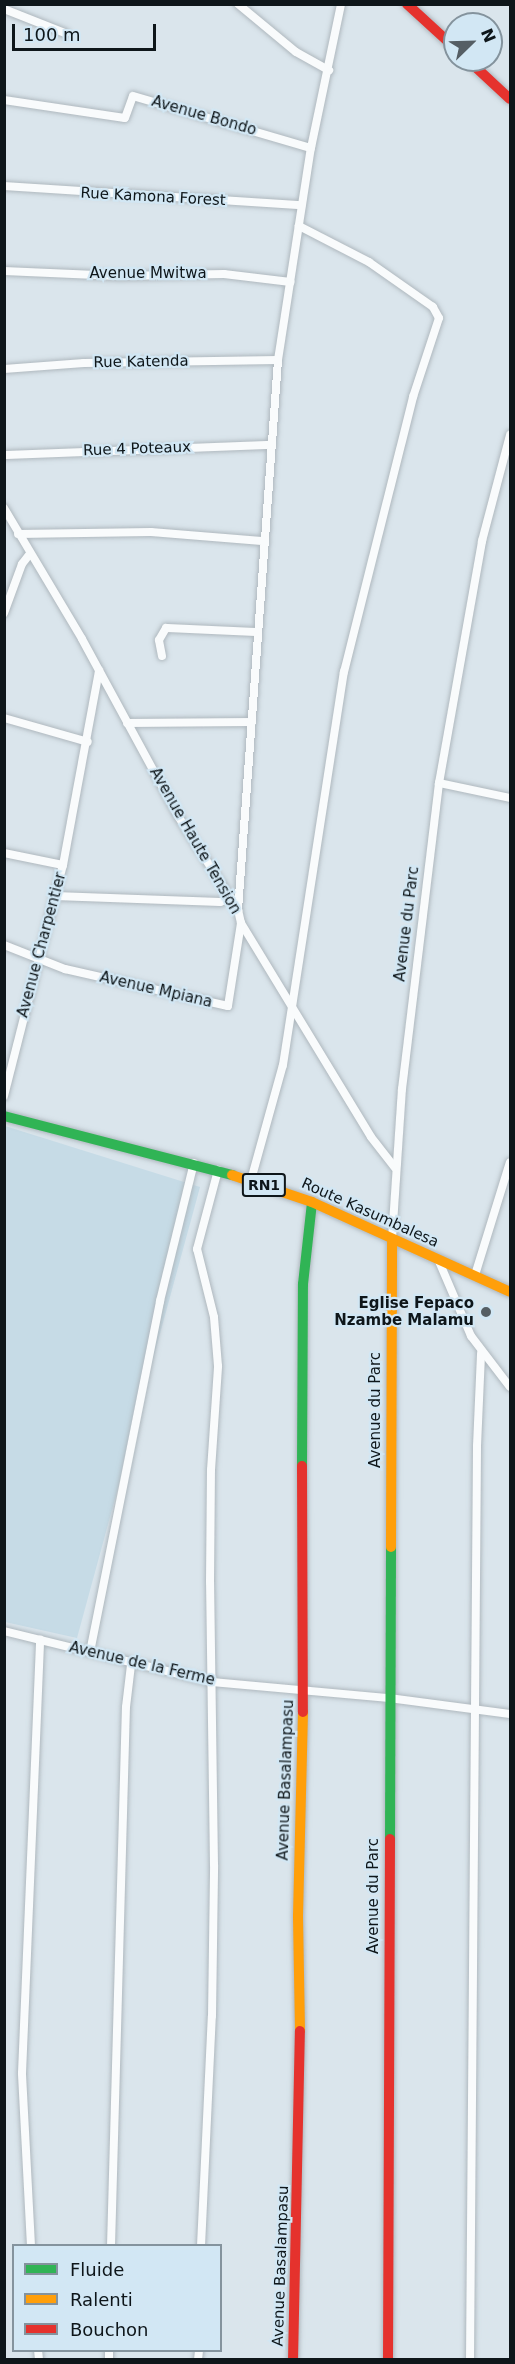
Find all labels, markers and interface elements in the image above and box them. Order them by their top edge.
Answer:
scale bar [15,12,159,50]
north arrow [443,12,503,72]
text: 100 m [23,24,81,45]
text: N [477,26,500,45]
street label: Avenue Bondo [150,92,258,140]
street label: Rue Kamona Forest [80,184,226,210]
street label: Avenue Mwitwa [89,265,207,283]
street label: Rue Katenda [93,352,189,372]
street label: Rue 4 Poteaux [83,438,191,460]
street label: Avenue Haute Tension [146,764,244,918]
street label: Avenue du Parc [391,865,423,983]
street label: Avenue Charpentier [14,870,70,1020]
street label: Avenue Mpiana [98,968,214,1012]
road number: RN1 [242,1174,286,1196]
street label: Route Kasumbalesa [299,1175,441,1251]
place label: Eglise Fepaco Nzambe Malamu [334,1294,474,1329]
marker: Eglise Fepaco Nzambe Malamu [479,1305,493,1319]
street label: Avenue du Parc [367,1352,385,1468]
street label: Avenue de la Ferme [67,1638,217,1690]
street label: Avenue Basalampasu [274,1699,298,1861]
street label: Avenue du Parc [365,1838,383,1954]
street label: Avenue Basalampasu [269,2185,293,2347]
legend [12,2244,222,2352]
text: Fluide [70,2259,124,2280]
text: Ralenti [70,2289,133,2310]
text: Bouchon [70,2319,149,2340]

